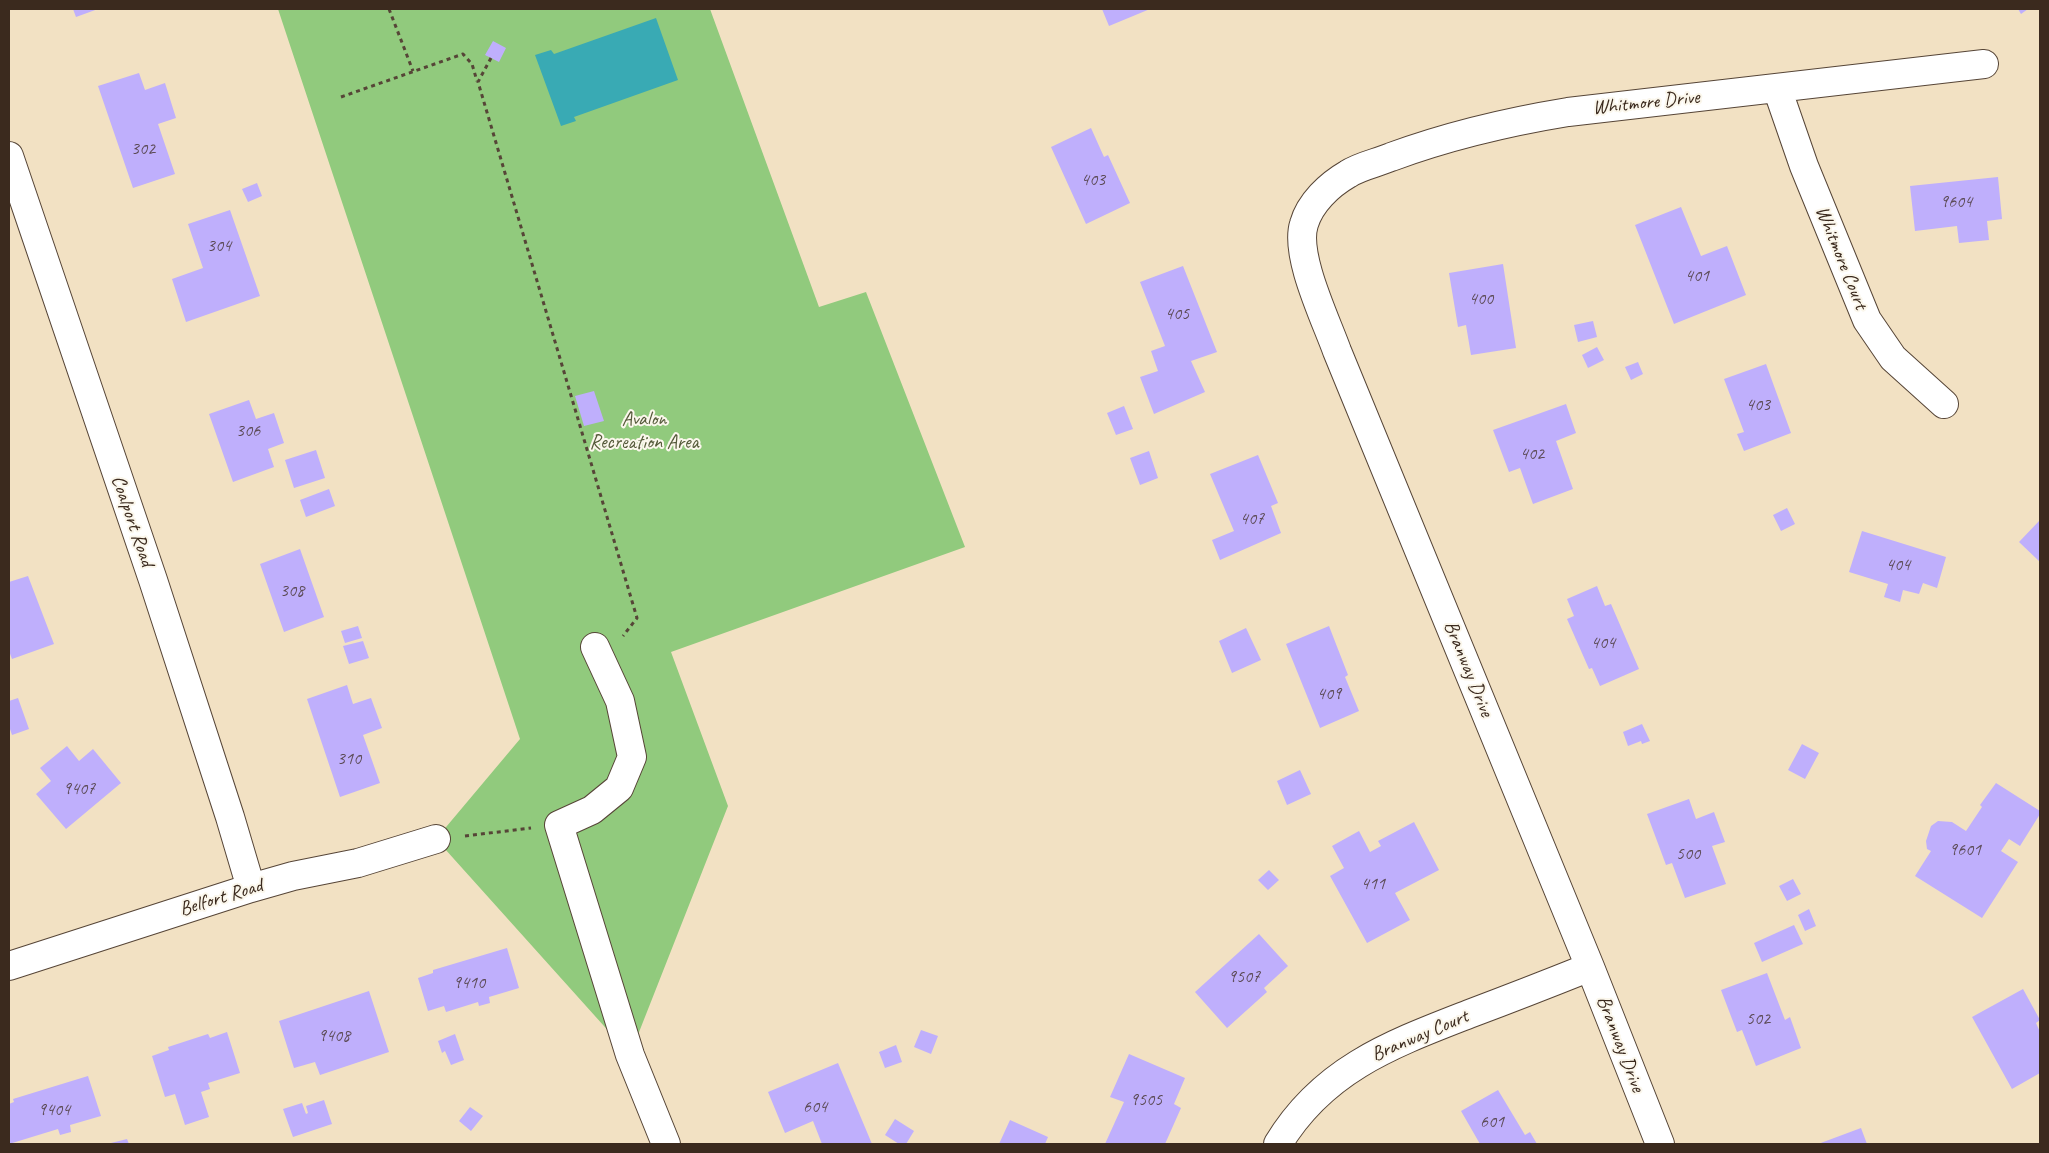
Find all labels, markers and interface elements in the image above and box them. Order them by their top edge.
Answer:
street label: Whitmore Drive [1591,85,1701,121]
house number: 302 [131,138,155,160]
house number: 403 [1081,169,1105,191]
house number: 9604 [1940,191,1972,213]
street label: Whitmore Court [1809,203,1873,313]
house number: 304 [207,235,231,257]
house number: 401 [1685,265,1709,287]
house number: 400 [1469,288,1493,310]
house number: 405 [1165,303,1189,325]
house number: 403 [1746,394,1770,416]
park label: Avalon Recreation Area [590,408,698,455]
house number: 306 [236,420,260,442]
house number: 402 [1520,443,1544,465]
street label: Coalport Road [105,472,159,570]
house number: 407 [1240,508,1264,530]
house number: 404 [1886,554,1910,576]
house number: 308 [280,580,304,602]
street label: Branway Drive [1438,618,1498,720]
house number: 404 [1591,632,1615,654]
house number: 409 [1317,683,1341,705]
house number: 310 [337,748,361,770]
house number: 9407 [63,778,95,800]
house number: 9601 [1949,839,1981,861]
house number: 500 [1676,843,1700,865]
house number: 411 [1361,873,1385,895]
street label: Belfort Road [177,874,265,922]
house number: 9507 [1228,966,1260,988]
house number: 9410 [453,972,485,994]
street label: Branway Drive [1591,992,1649,1096]
street label: Branway Court [1368,1005,1472,1067]
house number: 502 [1746,1008,1770,1030]
house number: 9408 [318,1025,350,1047]
house number: 9505 [1130,1089,1162,1111]
house number: 604 [803,1096,827,1118]
house number: 9404 [38,1099,70,1121]
house number: 601 [1480,1111,1504,1133]

